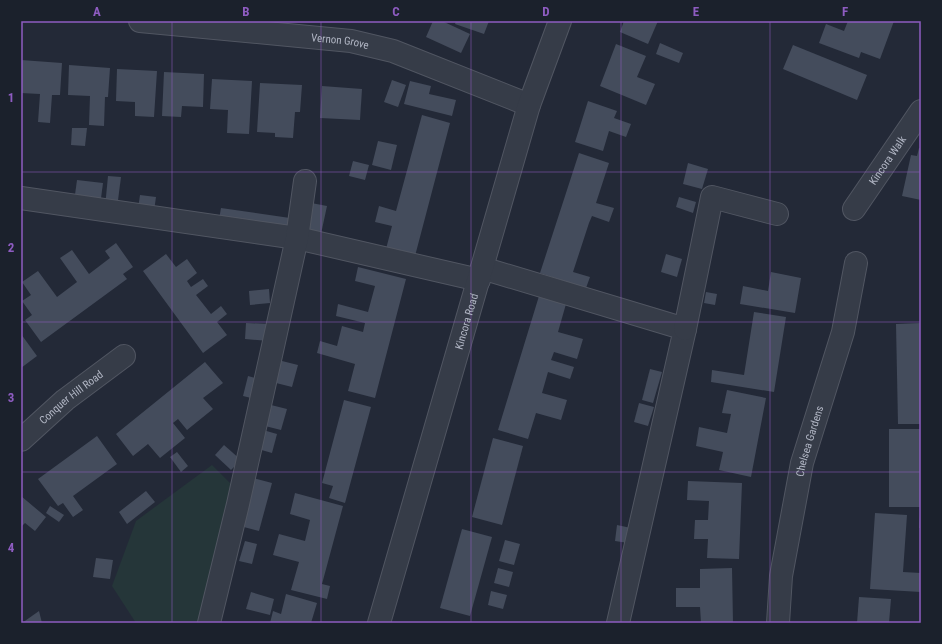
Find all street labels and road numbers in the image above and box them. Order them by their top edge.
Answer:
street label: Vernon Grove [310,31,370,52]
street label: Kincora Walk [866,134,909,188]
street label: Kincora Road [453,292,481,351]
street label: Conquer Hill Road [37,368,106,427]
street label: Chelsea Gardens [794,404,826,478]

